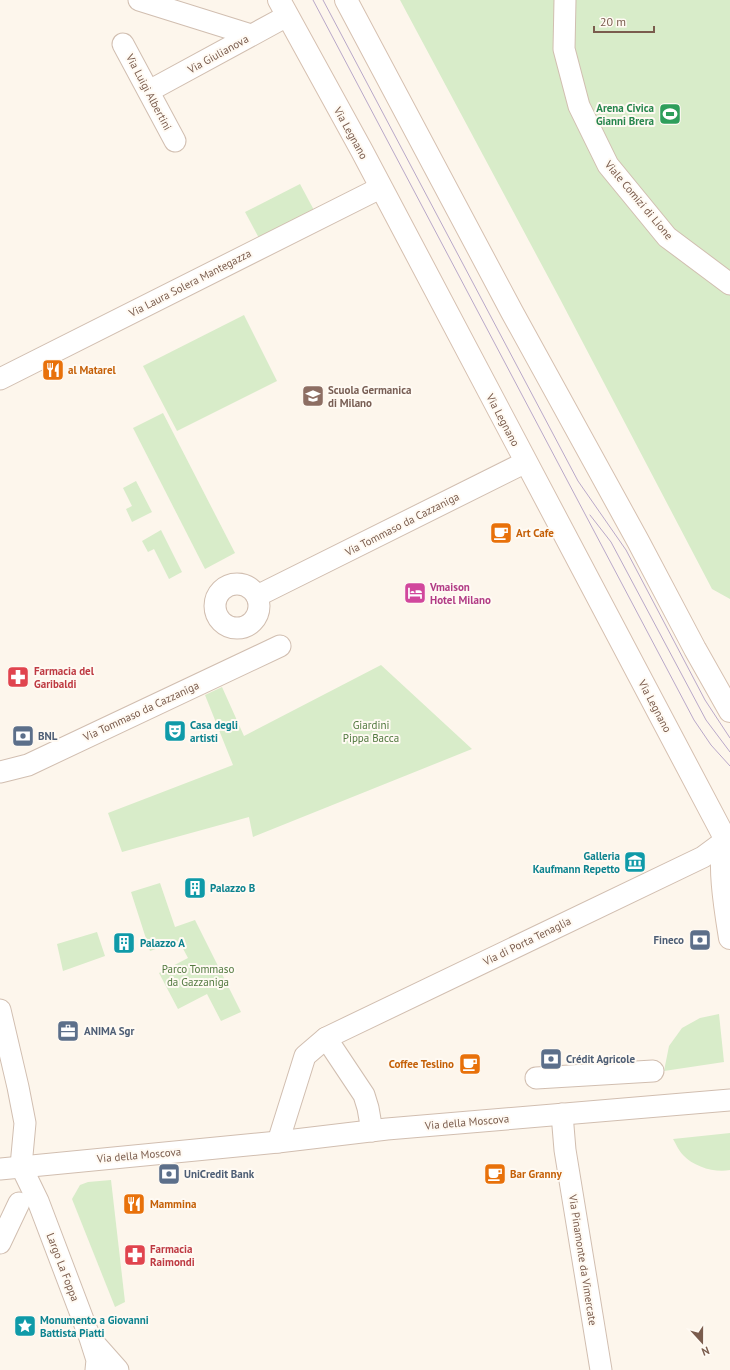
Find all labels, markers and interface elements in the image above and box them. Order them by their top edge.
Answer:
scale bar [594,8,654,34]
text: 20 m [600,14,626,29]
street label: Via Giulianova [184,32,251,77]
street label: Via Luigi Albertini [123,51,175,133]
place label: Arena Civica Gianni Brera [596,101,654,128]
sports icon: Arena Civica Gianni Brera [657,101,683,127]
street label: Via Legnano [330,104,371,162]
street label: Viale Comizi di Lione [601,157,676,243]
street label: Via Laura Solera Mantegazza [126,246,253,320]
restaurant icon: al Matarel [40,357,66,383]
place label: al Matarel [68,363,116,377]
school or university icon: Scuola Germanica di Milano [300,383,326,409]
place label: Scuola Germanica di Milano [328,383,411,410]
street label: Via Legnano [483,390,523,449]
street label: Via Tommaso da Cazzaniga [342,489,461,559]
cafe icon: Art Cafe [488,520,514,546]
place label: Art Cafe [516,526,554,540]
hotel icon: Vmaison Hotel Milano [402,580,428,606]
place label: Vmaison Hotel Milano [429,580,491,607]
pharmacy icon: Farmacia del Garibaldi [5,664,31,690]
place label: Farmacia del Garibaldi [34,664,95,691]
street label: Via Legnano [635,676,675,735]
street label: Via Tommaso da Cazzaniga [80,678,201,744]
theatre icon: Casa degli artisti [162,718,188,744]
place label: Casa degli artisti [190,718,238,745]
park label: Giardini Pippa Bacca [343,718,399,745]
bank icon: BNL [10,723,36,749]
place label: BNL [38,729,58,743]
place label: Galleria Kaufmann Repetto [533,849,620,876]
museum icon: Galleria Kaufmann Repetto [622,849,648,875]
building icon: Palazzo B [182,875,208,901]
place label: Palazzo B [210,881,256,895]
street label: Via di Porta Tenaglia [480,914,573,969]
bank icon: Fineco [687,927,713,953]
building icon: Palazzo A [111,930,137,956]
place label: Fineco [653,933,684,947]
place label: Palazzo A [140,936,185,950]
park label: Parco Tommaso da Gazzaniga [162,962,234,989]
office icon: ANIMA Sgr [55,1018,81,1044]
place label: ANIMA Sgr [84,1024,134,1038]
bank icon: Crédit Agricole [538,1046,564,1072]
cafe icon: Coffee Teslino [457,1051,483,1077]
place label: Crédit Agricole [566,1052,635,1066]
place label: Coffee Teslino [389,1057,454,1071]
street label: Via della Moscova [423,1111,510,1133]
street label: Via della Moscova [95,1144,182,1166]
bank icon: UniCredit Bank [156,1161,182,1187]
cafe icon: Bar Granny [482,1161,508,1187]
place label: UniCredit Bank [184,1167,255,1181]
place label: Bar Granny [510,1167,562,1181]
restaurant icon: Mammina [121,1191,147,1217]
street label: Via Pinamonte da Vimercate [566,1193,600,1327]
place label: Mammina [150,1197,196,1211]
street label: Largo La Foppa [44,1231,82,1303]
pharmacy icon: Farmacia Raimondi [122,1242,148,1268]
place label: Farmacia Raimondi [150,1242,195,1269]
place icon: Monumento a Giovanni Battista Piatti [12,1313,38,1339]
place label: Monumento a Giovanni Battista Piatti [40,1313,149,1340]
north arrow [682,1322,722,1362]
text: N [700,1344,711,1359]

